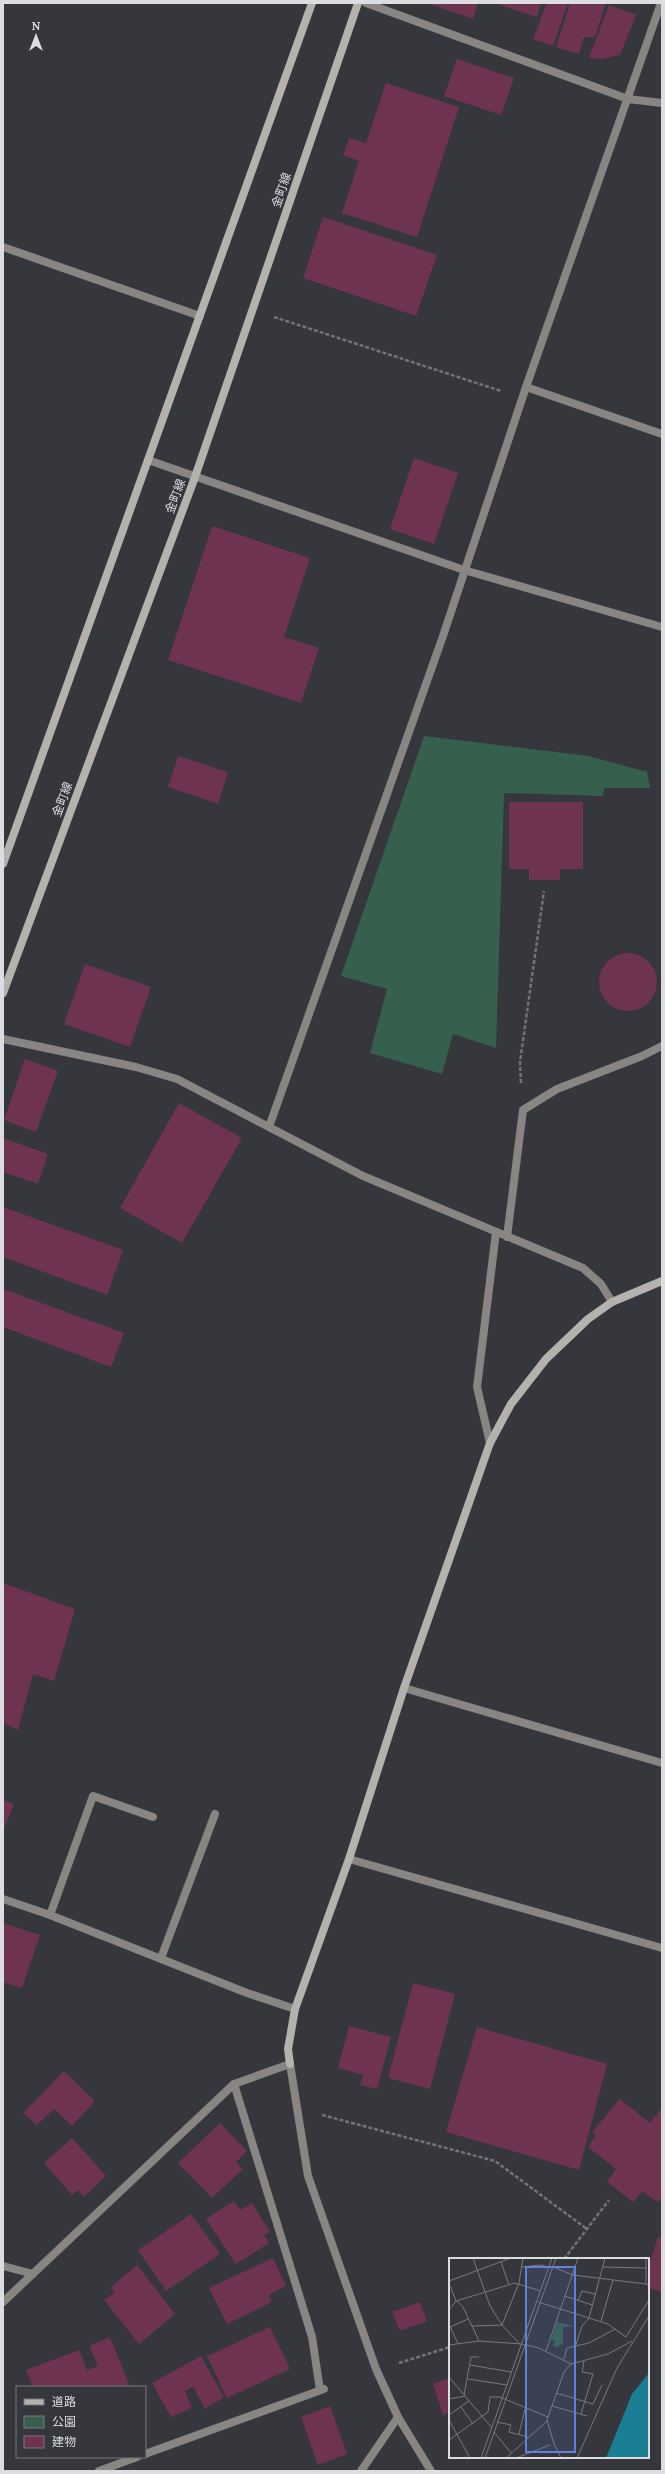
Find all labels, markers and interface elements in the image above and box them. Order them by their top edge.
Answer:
north arrow [16,16,56,56]
text: N [32,19,41,33]
street label: 金町線 [268,171,294,209]
street label: 金町線 [162,477,188,515]
street label: 金町線 [49,780,75,818]
inset map [449,2258,649,2458]
legend [16,2386,146,2458]
text: 道路 [52,2394,76,2409]
text: 公園 [52,2414,76,2429]
text: 建物 [52,2434,76,2449]

